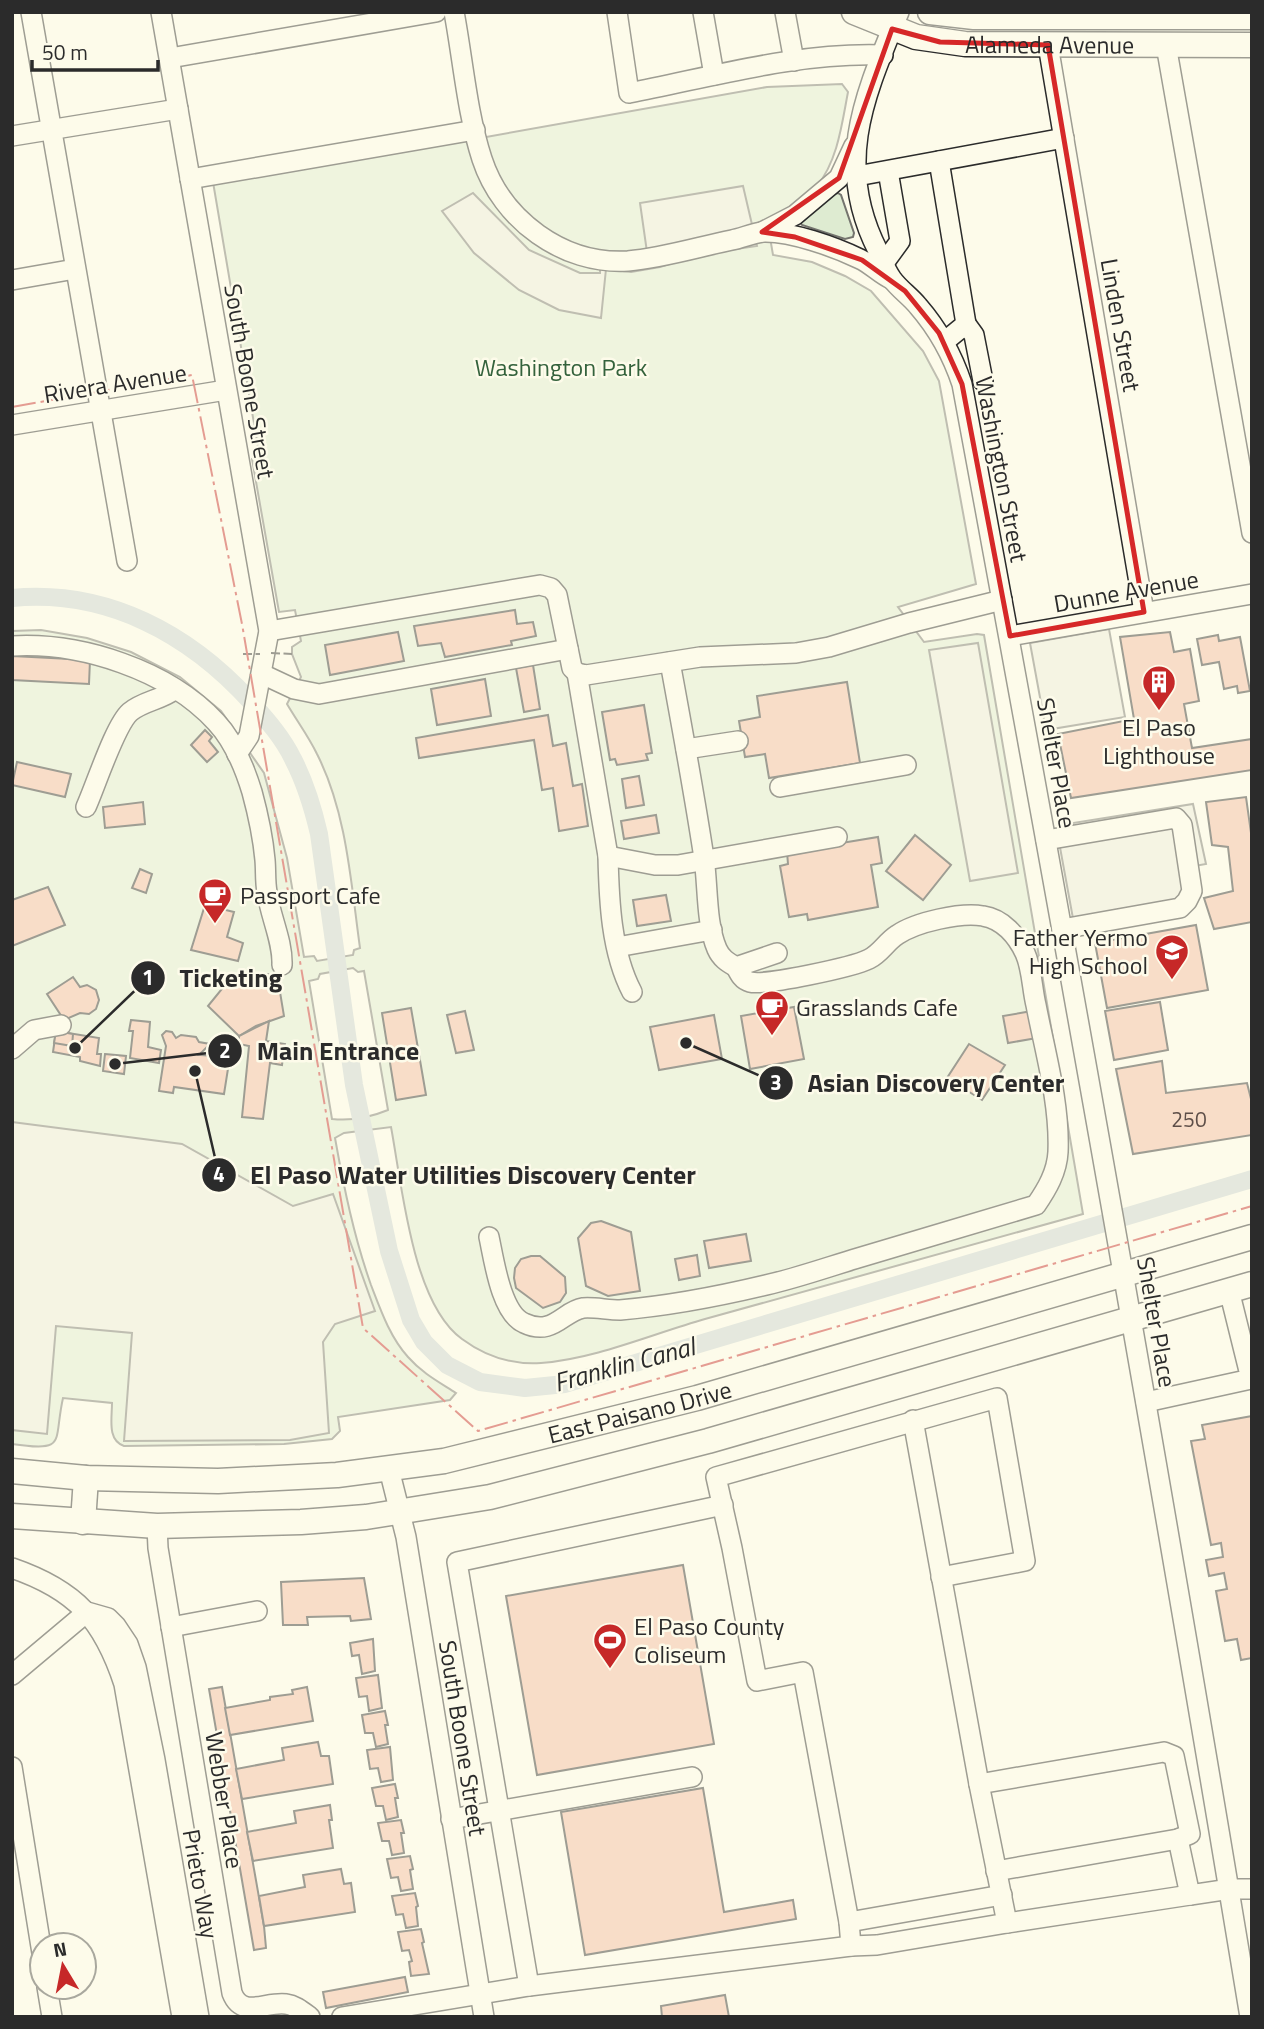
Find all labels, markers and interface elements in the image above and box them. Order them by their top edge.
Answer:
street label: Alameda Avenue [965,26,1134,63]
scale bar [32,28,158,72]
text: 50 m [42,36,88,68]
street label: Linden Street [1092,256,1151,395]
street label: South Boone Street [215,281,285,482]
park label: Washington Park [475,349,648,385]
street label: Rivera Avenue [41,354,189,412]
street label: Washington Street [966,373,1038,566]
street label: Dunne Avenue [1051,561,1201,621]
building icon: El Paso Lighthouse [1140,663,1178,712]
street label: Shelter Place [1028,695,1086,831]
place label: El Paso Lighthouse [1103,709,1215,773]
cafe icon: Passport Cafe [196,876,234,925]
place label: Passport Cafe [240,877,381,913]
place label: Father Yermo High School [1013,919,1148,983]
school or university icon: Father Yermo High School [1153,932,1191,981]
callout: Ticketing [130,954,296,1001]
text: Ticketing [180,958,283,997]
text: 1 [142,961,154,993]
cafe icon: Grasslands Cafe [753,988,791,1037]
place label: Grasslands Cafe [796,989,958,1025]
callout: Main Entrance [208,1028,433,1075]
text: Main Entrance [257,1031,419,1070]
text: 2 [219,1034,231,1066]
callout: Asian Discovery Center [759,1059,1079,1106]
text: Asian Discovery Center [807,1063,1065,1102]
text: 3 [770,1066,782,1098]
house number: 250 [1171,1103,1207,1135]
callout: El Paso Water Utilities Discovery Center [201,1151,710,1198]
text: El Paso Water Utilities Discovery Center [250,1155,696,1194]
text: 4 [213,1158,225,1190]
street label: Shelter Place [1128,1254,1186,1390]
water label: Franklin Canal [549,1326,702,1402]
street label: East Paisano Drive [544,1371,736,1452]
place label: El Paso County Coliseum [634,1608,785,1672]
sports icon: El Paso County Coliseum [591,1621,629,1670]
street label: South Boone Street [430,1638,496,1839]
street label: Webber Place [196,1729,254,1871]
street label: Prieto Way [174,1826,228,1942]
north arrow [28,1931,98,2001]
text: N [51,1933,69,1964]

